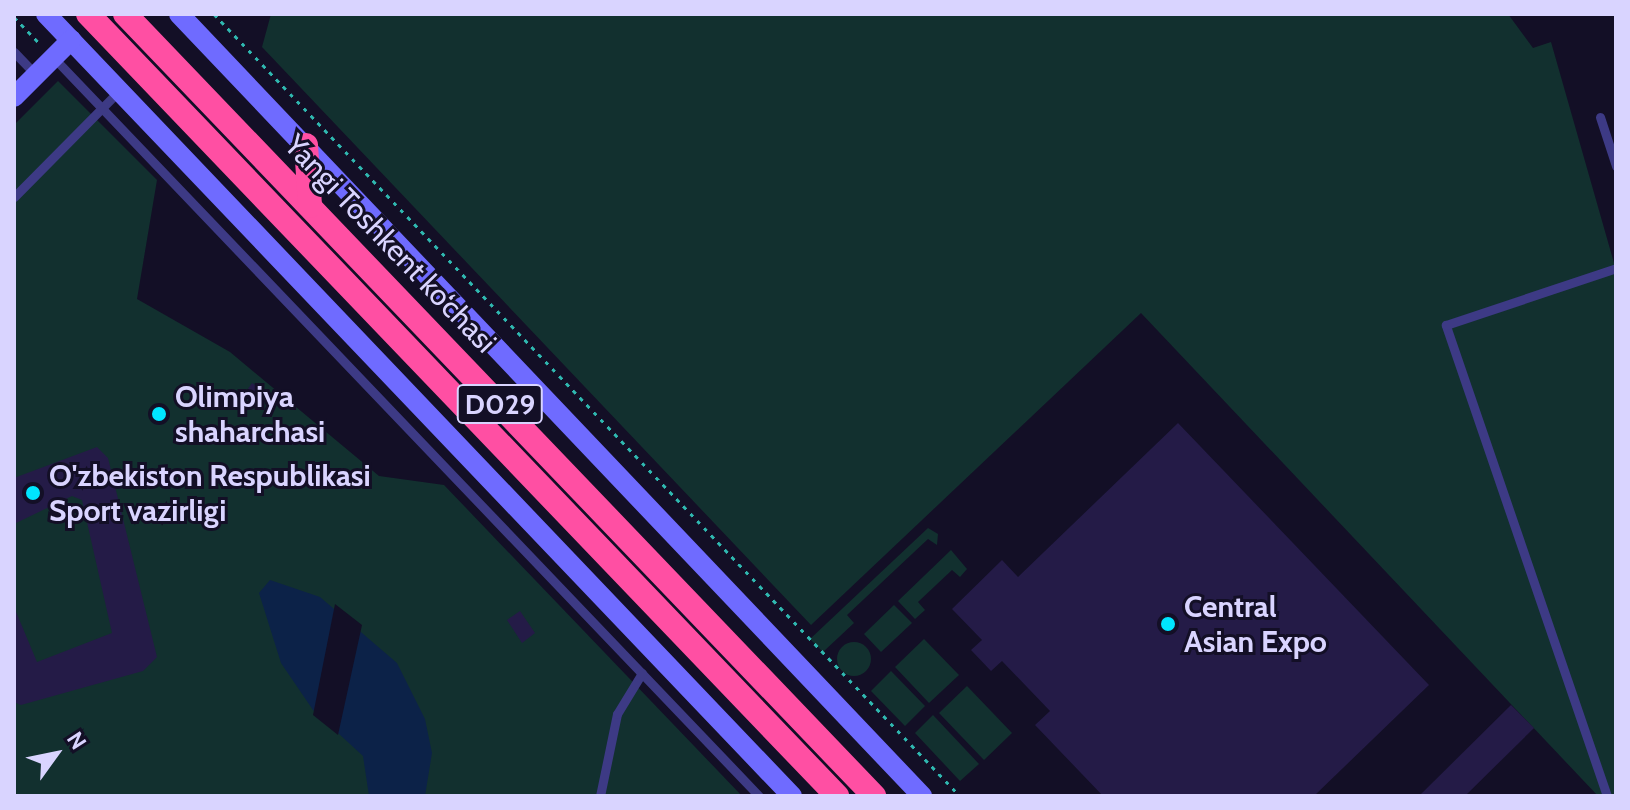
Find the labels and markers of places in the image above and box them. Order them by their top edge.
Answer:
place label: Olimpiya shaharchasi [175,379,325,450]
marker: Olimpiya shaharchasi [150,405,168,423]
place label: O'zbekiston Respublikasi Sport vazirligi [49,458,371,528]
marker: O'zbekiston Respublikasi Sport vazirligi [24,484,42,502]
place label: Central Asian Expo [1184,589,1327,660]
marker: Central Asian Expo [1159,615,1177,633]

